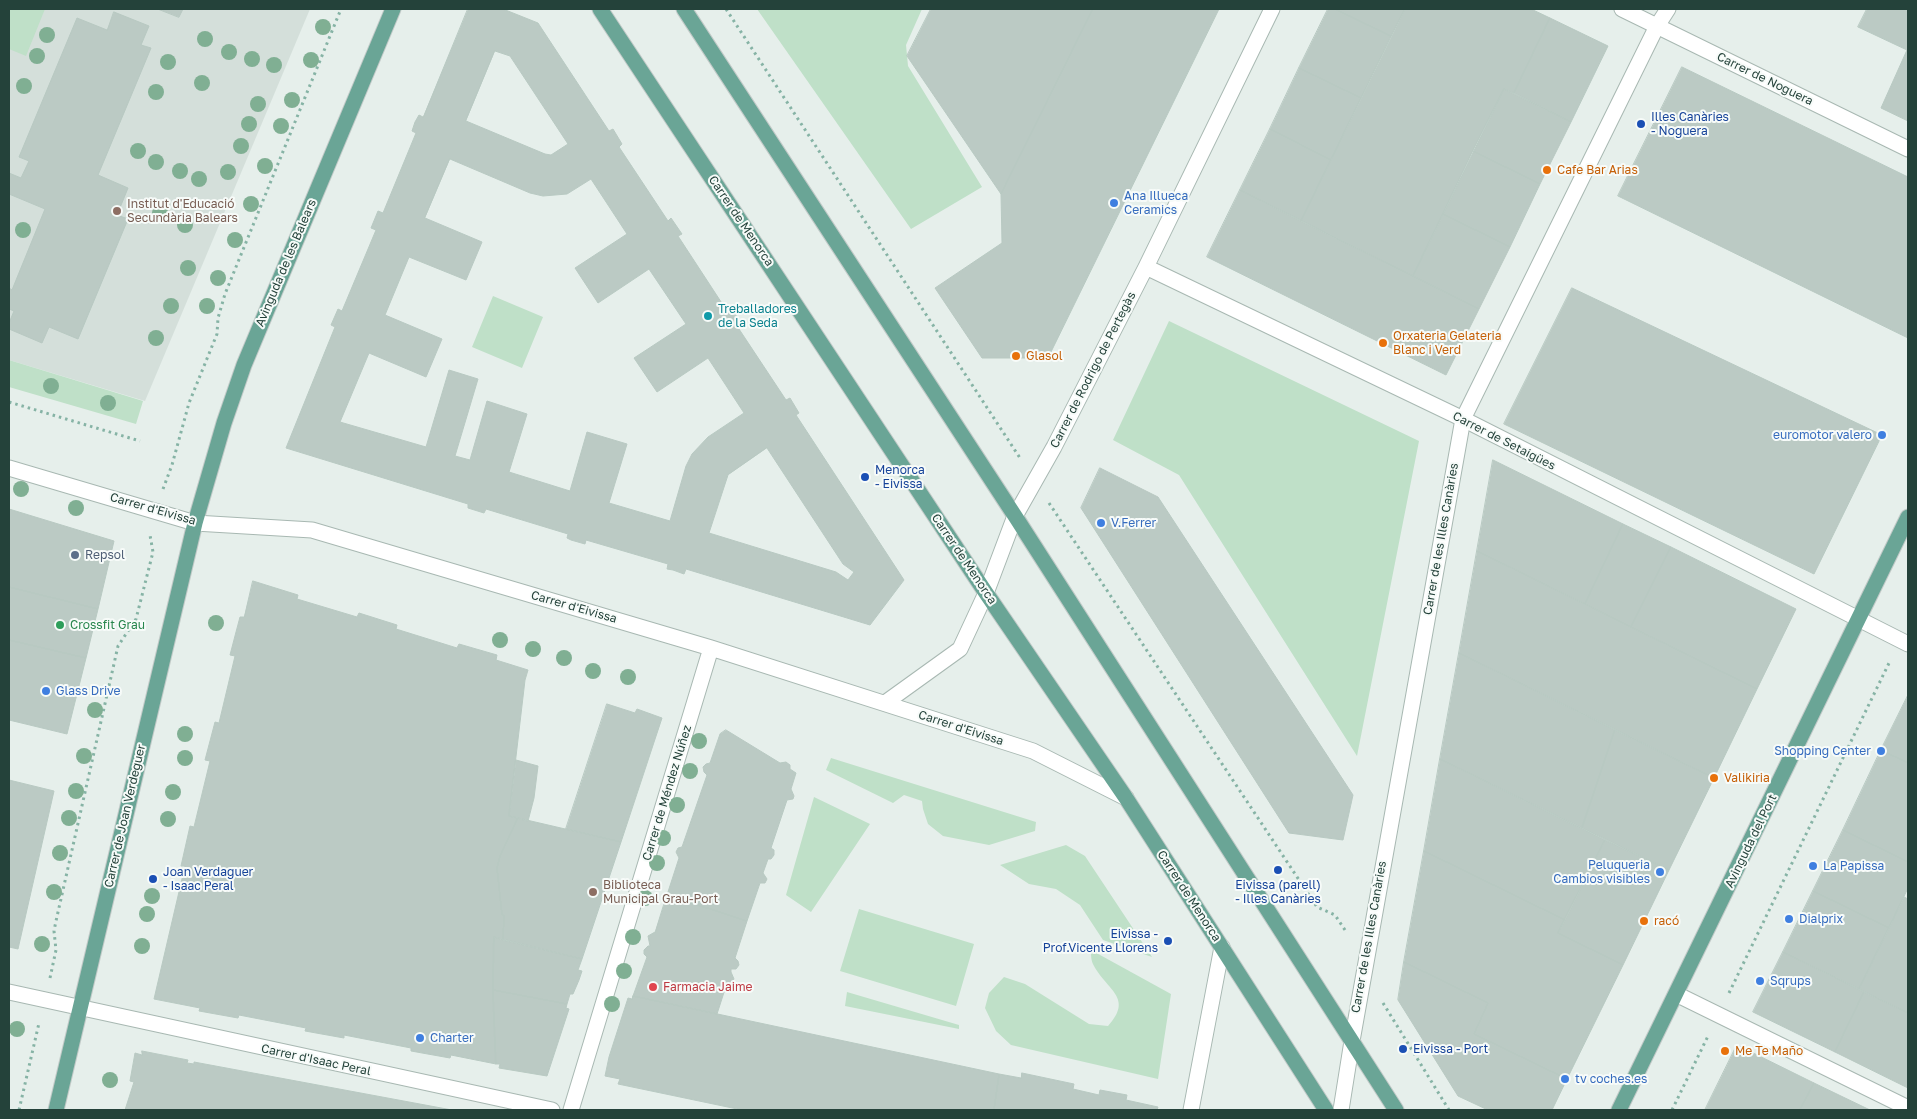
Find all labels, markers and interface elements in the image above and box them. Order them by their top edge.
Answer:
street label: Carrer de Noguera [1714,49,1816,109]
place label: Illes Canàries - Noguera [1651,110,1729,138]
marker: Illes Canàries - Noguera [1635,118,1647,130]
place label: Cafe Bar Arias [1557,163,1638,177]
marker: Cafe Bar Arias [1541,164,1553,176]
street label: Carrer de Menorca [705,173,777,269]
place label: Ana Illueca Ceramics [1124,189,1188,217]
place label: Institut d'Educació Secundària Balears [127,197,238,225]
street label: Avinguda de les Balears [253,197,319,329]
marker: Ana Illueca Ceramics [1108,197,1120,209]
marker: Institut d'Educació Secundària Balears [111,205,123,217]
street label: Carrer de Rodrigo de Pertegàs [1047,289,1139,451]
place label: Treballadores de la Seda [718,302,797,330]
marker: Treballadores de la Seda [702,310,714,322]
place label: Orxateria Gelateria Blanc i Verd [1393,329,1502,357]
marker: Orxateria Gelateria Blanc i Verd [1377,337,1389,349]
place label: Glasol [1026,349,1062,363]
marker: Glasol [1010,350,1022,362]
street label: Carrer de Setaigües [1450,409,1558,473]
place label: euromotor valero [1773,428,1872,442]
marker: euromotor valero [1876,429,1888,441]
street label: Carrer de les Illes Canàries [1421,462,1461,616]
place label: Menorca - Eivissa [875,463,925,491]
marker: Menorca - Eivissa [859,471,871,483]
street label: Carrer d'Eivissa [108,490,198,528]
street label: Carrer de Menorca [928,511,1000,607]
place label: V.Ferrer [1111,516,1156,530]
marker: V.Ferrer [1095,517,1107,529]
place label: Repsol [85,548,125,562]
marker: Repsol [69,549,81,561]
street label: Carrer d'Eivissa [529,588,619,626]
place label: Crossfit Grau [70,618,145,632]
marker: Crossfit Grau [54,619,66,631]
place label: Glass Drive [56,684,121,698]
marker: Glass Drive [40,685,52,697]
street label: Carrer d'Eivissa [917,707,1005,749]
street label: Carrer de Méndez Núñez [639,723,695,863]
street label: Carrer de Joan Verdeguer [101,743,149,889]
place label: Shopping Center [1774,744,1871,758]
marker: Shopping Center [1875,745,1887,757]
place label: Valikiria [1724,771,1770,785]
marker: Valikiria [1708,772,1720,784]
street label: Avinguda del Port [1722,792,1780,890]
street label: Carrer de Menorca [1154,848,1224,944]
place label: Peluqueria Cambios visibles [1553,858,1650,886]
place label: La Papissa [1823,859,1884,873]
street label: Carrer de les Illes Canàries [1349,860,1389,1014]
marker: La Papissa [1807,860,1819,872]
marker: Eivissa (parell) - Illes Canàries [1272,864,1284,876]
place label: Joan Verdaguer - Isaac Peral [163,865,253,893]
marker: Peluqueria Cambios visibles [1654,866,1666,878]
marker: Joan Verdaguer - Isaac Peral [147,873,159,885]
place label: Biblioteca Municipal Grau-Port [603,878,718,906]
place label: Eivissa (parell) - Illes Canàries [1235,878,1321,906]
marker: Biblioteca Municipal Grau-Port [587,886,599,898]
place label: Dialprix [1799,912,1843,926]
marker: Dialprix [1783,913,1795,925]
place label: racó [1654,914,1679,928]
marker: racó [1638,915,1650,927]
place label: Eivissa - Prof.Vicente Llorens [1043,927,1158,955]
marker: Eivissa - Prof.Vicente Llorens [1162,935,1174,947]
place label: Sqrups [1770,974,1811,988]
marker: Sqrups [1754,975,1766,987]
place label: Farmacia Jaime [663,980,753,994]
marker: Farmacia Jaime [647,981,659,993]
place label: Charter [430,1031,474,1045]
marker: Charter [414,1032,426,1044]
street label: Carrer d'Isaac Peral [260,1041,372,1079]
place label: Eivissa - Port [1413,1042,1488,1056]
marker: Eivissa - Port [1397,1043,1409,1055]
place label: Me Te Maño [1735,1044,1803,1058]
marker: Me Te Maño [1719,1045,1731,1057]
place label: tv coches.es [1575,1072,1647,1086]
marker: tv coches.es [1559,1073,1571,1085]

